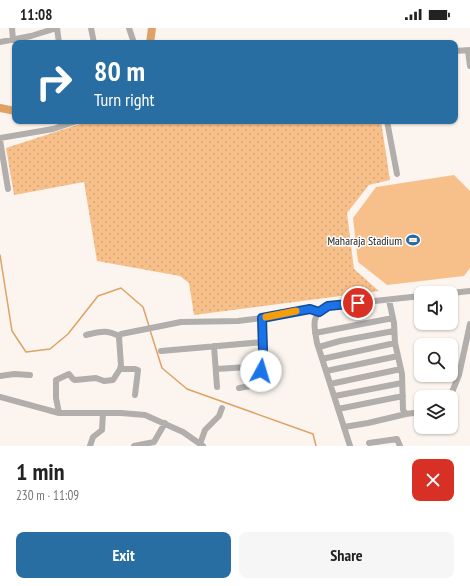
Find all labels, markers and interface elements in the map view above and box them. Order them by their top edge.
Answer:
text: 11:08 [20,5,52,24]
text: 80 m [94,52,145,89]
icon: right [28,56,80,108]
text: Turn right [94,88,154,111]
sports icon: Maharaja Stadium [405,232,421,248]
place label: Maharaja Stadium [327,233,402,248]
pin [341,286,375,320]
map controls [414,286,458,434]
button: sound [414,286,458,330]
icon: arrive [347,292,369,314]
button: search [414,338,458,382]
position arrow [240,350,282,392]
button: layers [414,390,458,434]
text: 1 min [16,456,64,487]
button: close [412,459,454,501]
text: 230 m · 11:09 [16,487,79,504]
button: Exit [16,532,231,578]
button: Share [239,532,454,578]

